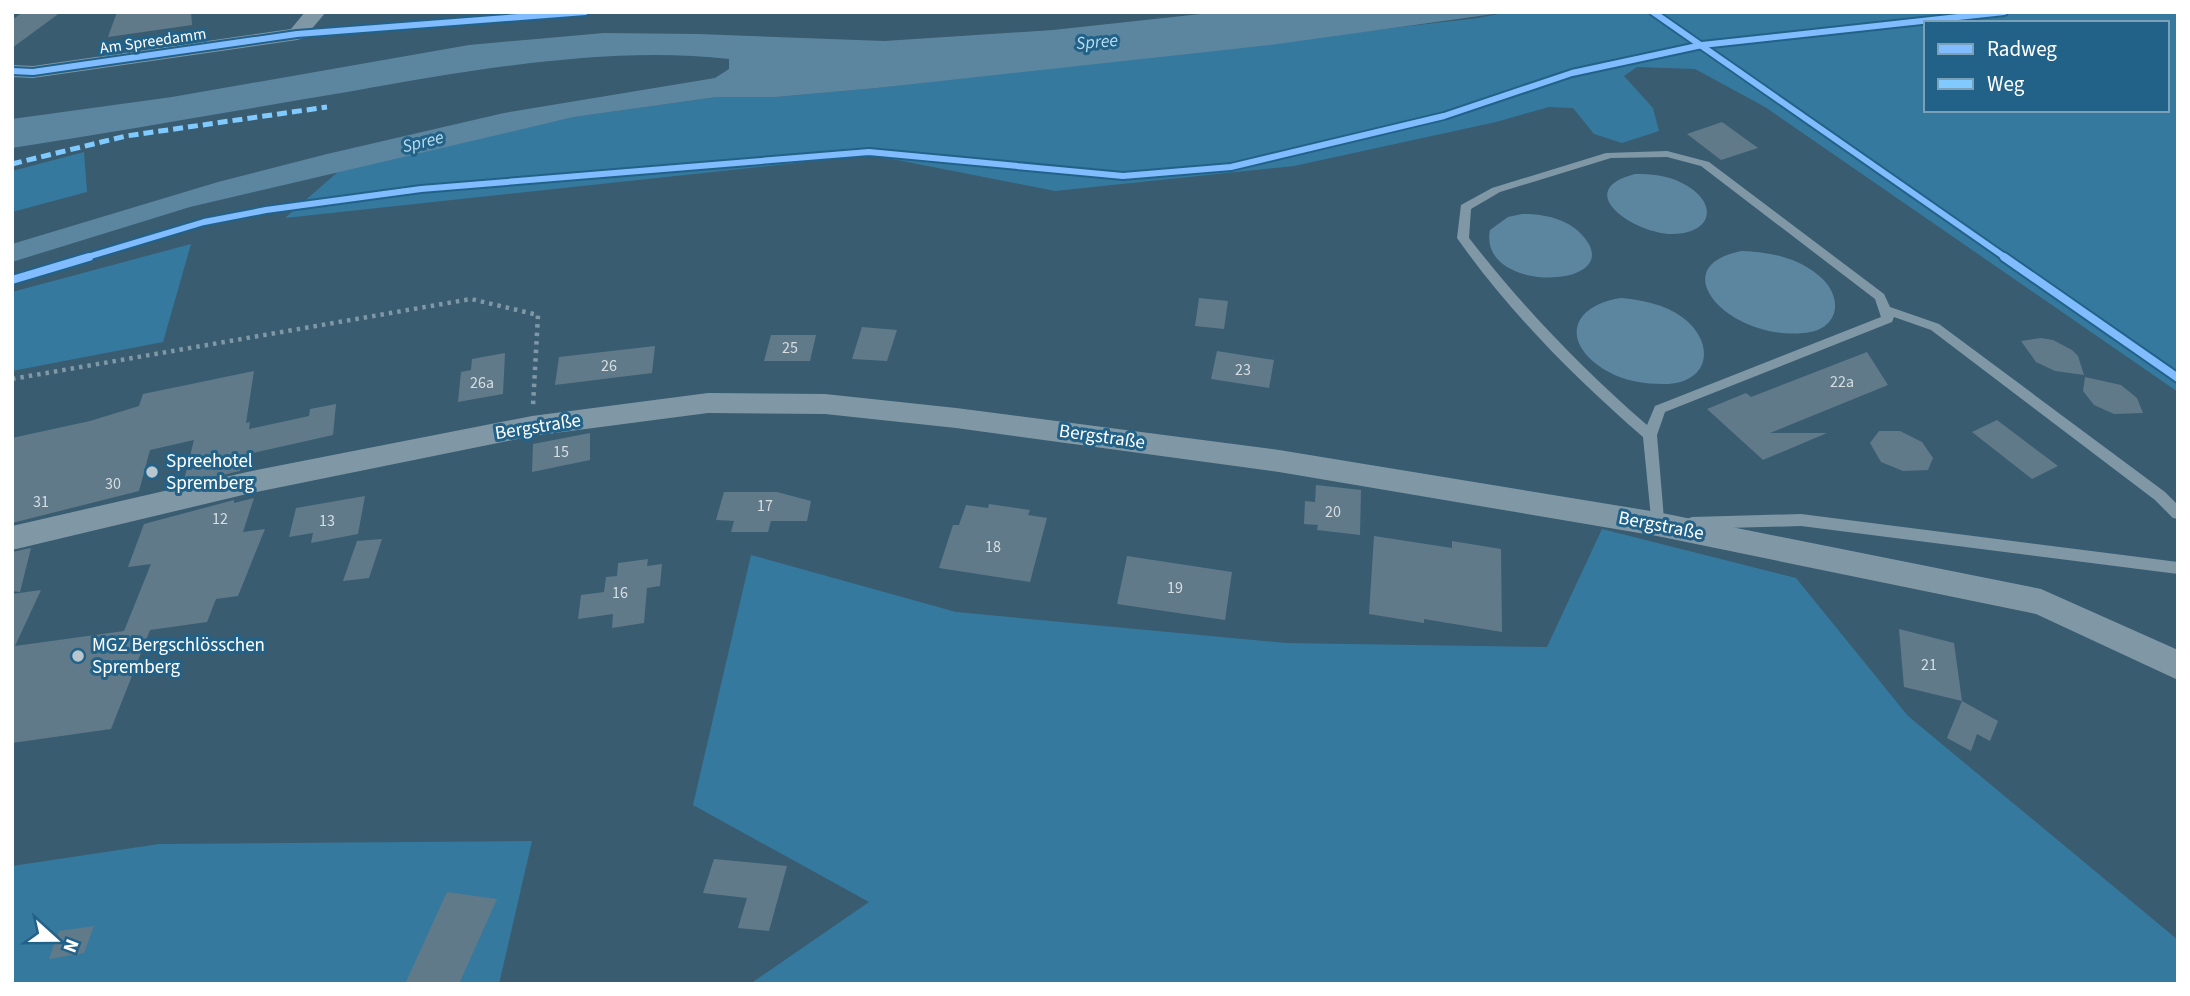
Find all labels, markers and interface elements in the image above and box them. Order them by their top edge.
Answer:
legend [1924,21,2169,112]
street label: Am Spreedamm [98,23,208,59]
water label: Spree [1075,28,1119,56]
text: Radweg [1987,34,2057,64]
text: Weg [1987,69,2025,99]
water label: Spree [400,125,447,159]
house number: 25 [782,337,798,359]
house number: 26 [601,355,617,377]
house number: 23 [1235,359,1251,381]
house number: 22a [1830,371,1854,393]
house number: 26a [470,372,494,394]
street label: Bergstraße [493,407,583,447]
street label: Bergstraße [1057,418,1147,456]
house number: 15 [553,441,569,463]
place label: Spreehotel Spremberg [166,448,255,497]
marker: Spreehotel Spremberg [144,464,160,480]
house number: 30 [105,473,121,495]
house number: 31 [33,491,49,513]
house number: 17 [757,495,773,517]
house number: 20 [1325,501,1341,523]
street label: Bergstraße [1616,504,1706,548]
house number: 12 [212,508,228,530]
house number: 13 [319,510,335,532]
house number: 18 [985,536,1001,558]
house number: 19 [1167,577,1183,599]
house number: 16 [612,582,628,604]
place label: MGZ Bergschlösschen Spremberg [92,632,265,681]
marker: MGZ Bergschlösschen Spremberg [70,648,86,664]
house number: 21 [1921,654,1937,676]
north arrow [21,905,91,975]
text: N [56,935,85,956]

